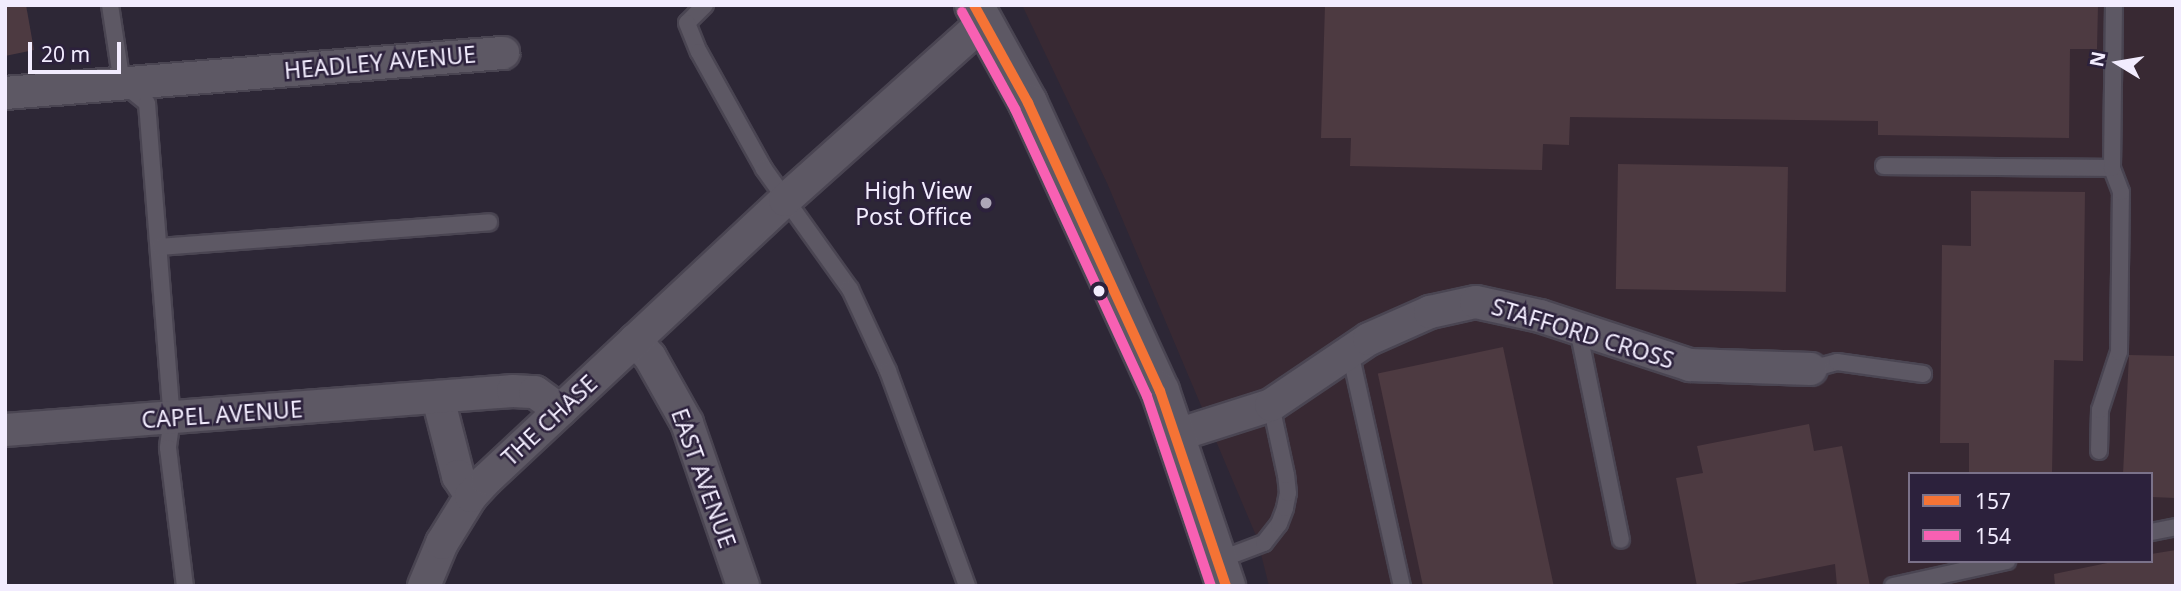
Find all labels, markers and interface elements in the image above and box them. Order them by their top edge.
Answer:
scale bar [32,28,124,72]
north arrow [2083,28,2153,98]
text: 20 m [41,40,90,68]
street label: HEADLEY AVENUE [283,40,477,84]
text: N [2083,49,2112,69]
place label: High View Post Office [855,176,972,230]
marker: High View Post Office [978,195,994,211]
unlabelled marker [1092,284,1106,298]
street label: STAFFORD CROSS [1488,292,1678,374]
street label: THE CHASE [496,369,602,471]
street label: CAPEL AVENUE [141,395,303,433]
street label: EAST AVENUE [666,405,742,551]
legend [1908,472,2153,563]
text: 157 [1975,487,2011,515]
text: 154 [1975,522,2011,550]

